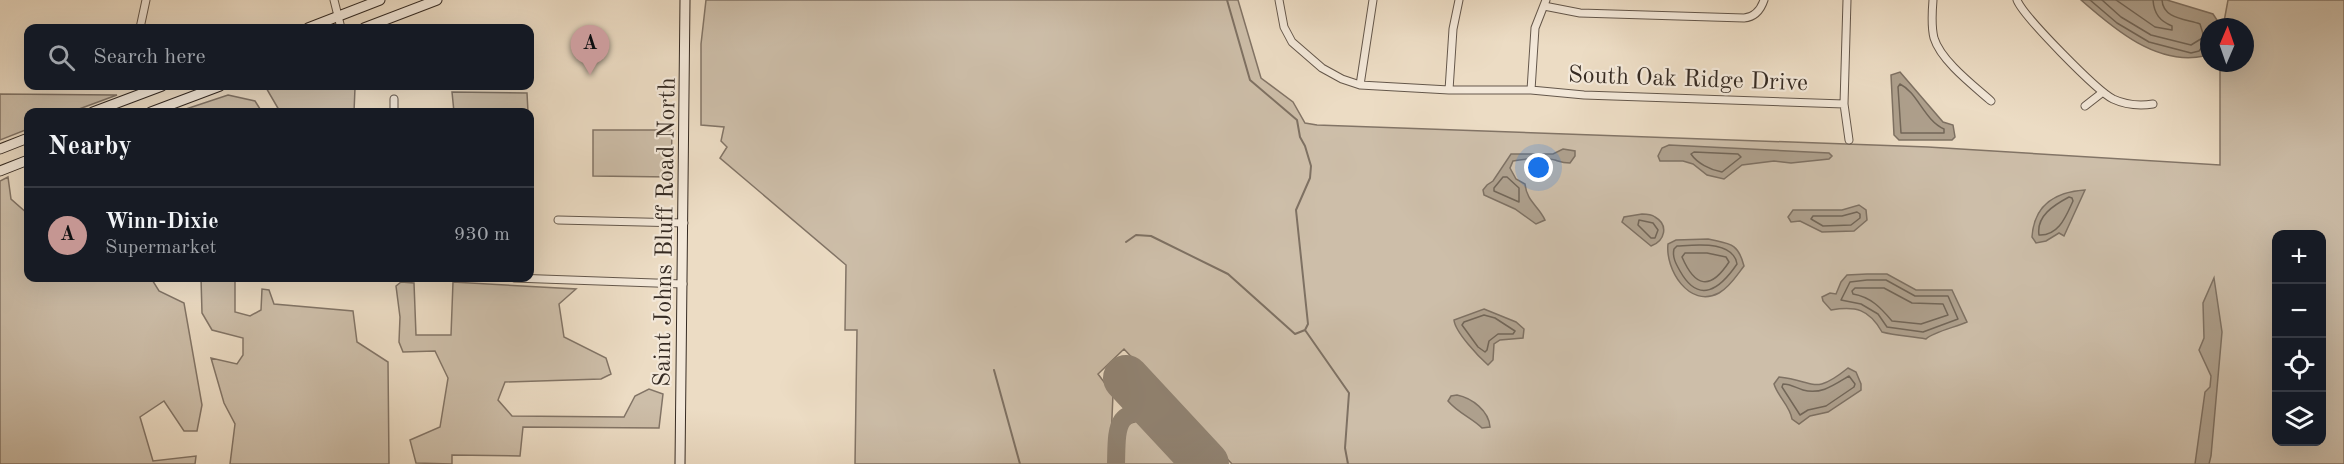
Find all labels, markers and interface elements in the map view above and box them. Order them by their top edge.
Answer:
north arrow [2200,18,2254,72]
search box [24,24,534,90]
pin: A [570,26,610,75]
icon: search [45,41,78,74]
text: Search here [93,46,206,68]
street label: South Oak Ridge Drive [1567,64,1808,96]
street label: Saint Johns Bluff Road North [651,77,681,387]
text: Nearby [48,134,132,160]
your location [1524,153,1553,182]
text: Winn-Dixie [105,211,219,233]
text: A [60,225,75,245]
text: 930 m [454,225,510,245]
map controls [2272,230,2326,446]
button: + [2272,230,2326,284]
text: Supermarket [105,238,216,258]
button: − [2272,284,2326,338]
button: locate [2272,338,2326,392]
button: layers [2272,392,2326,446]

